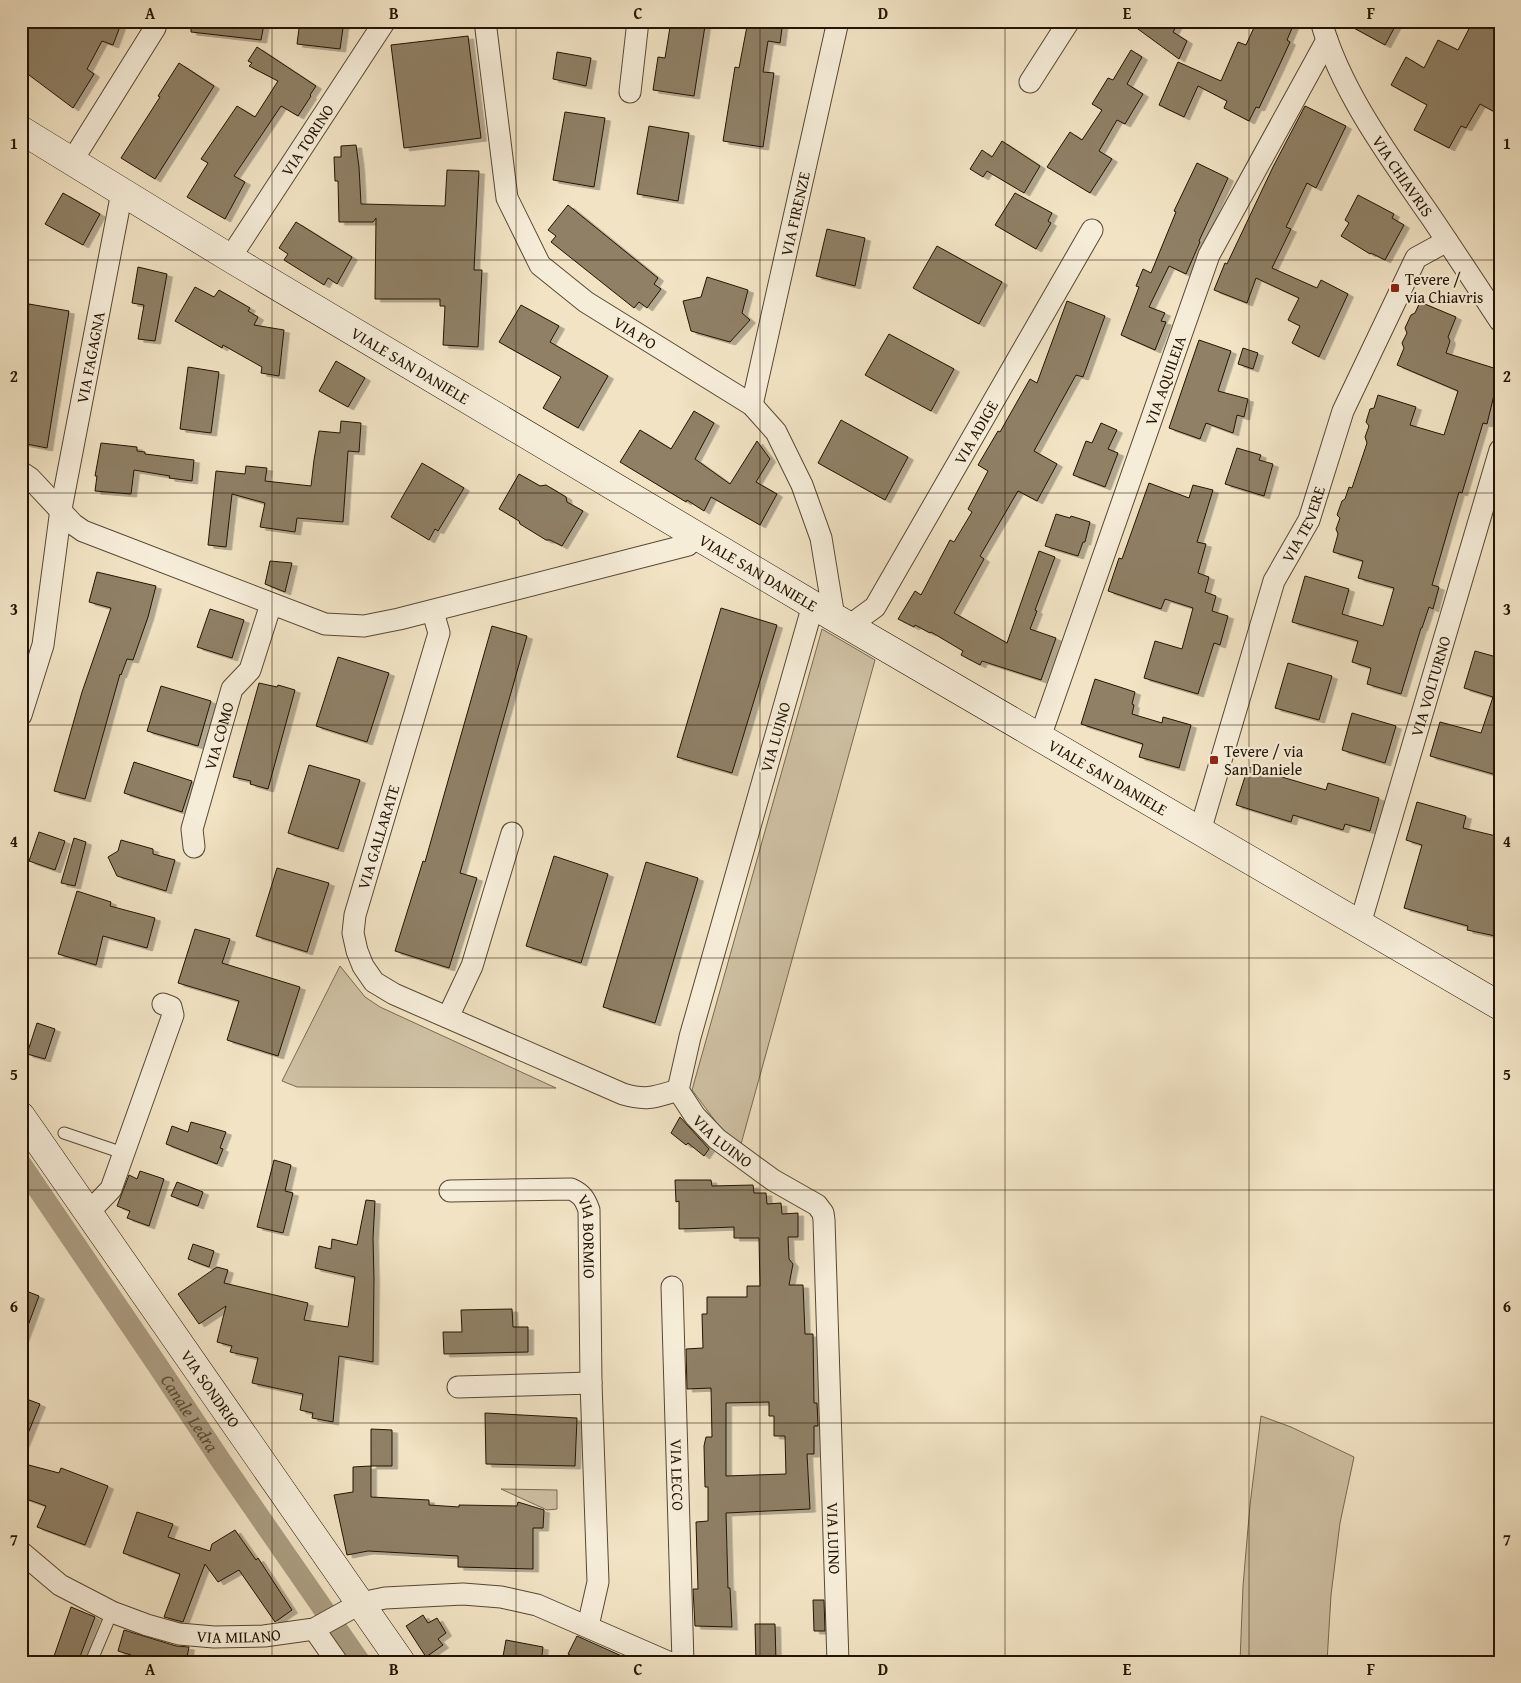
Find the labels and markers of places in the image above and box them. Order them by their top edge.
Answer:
place label: Tevere / via Chiavris [1405,267,1483,309]
marker: Tevere / via Chiavris [1389,282,1401,294]
place label: Tevere / via San Daniele [1224,739,1304,781]
marker: Tevere / via San Daniele [1208,754,1220,766]

